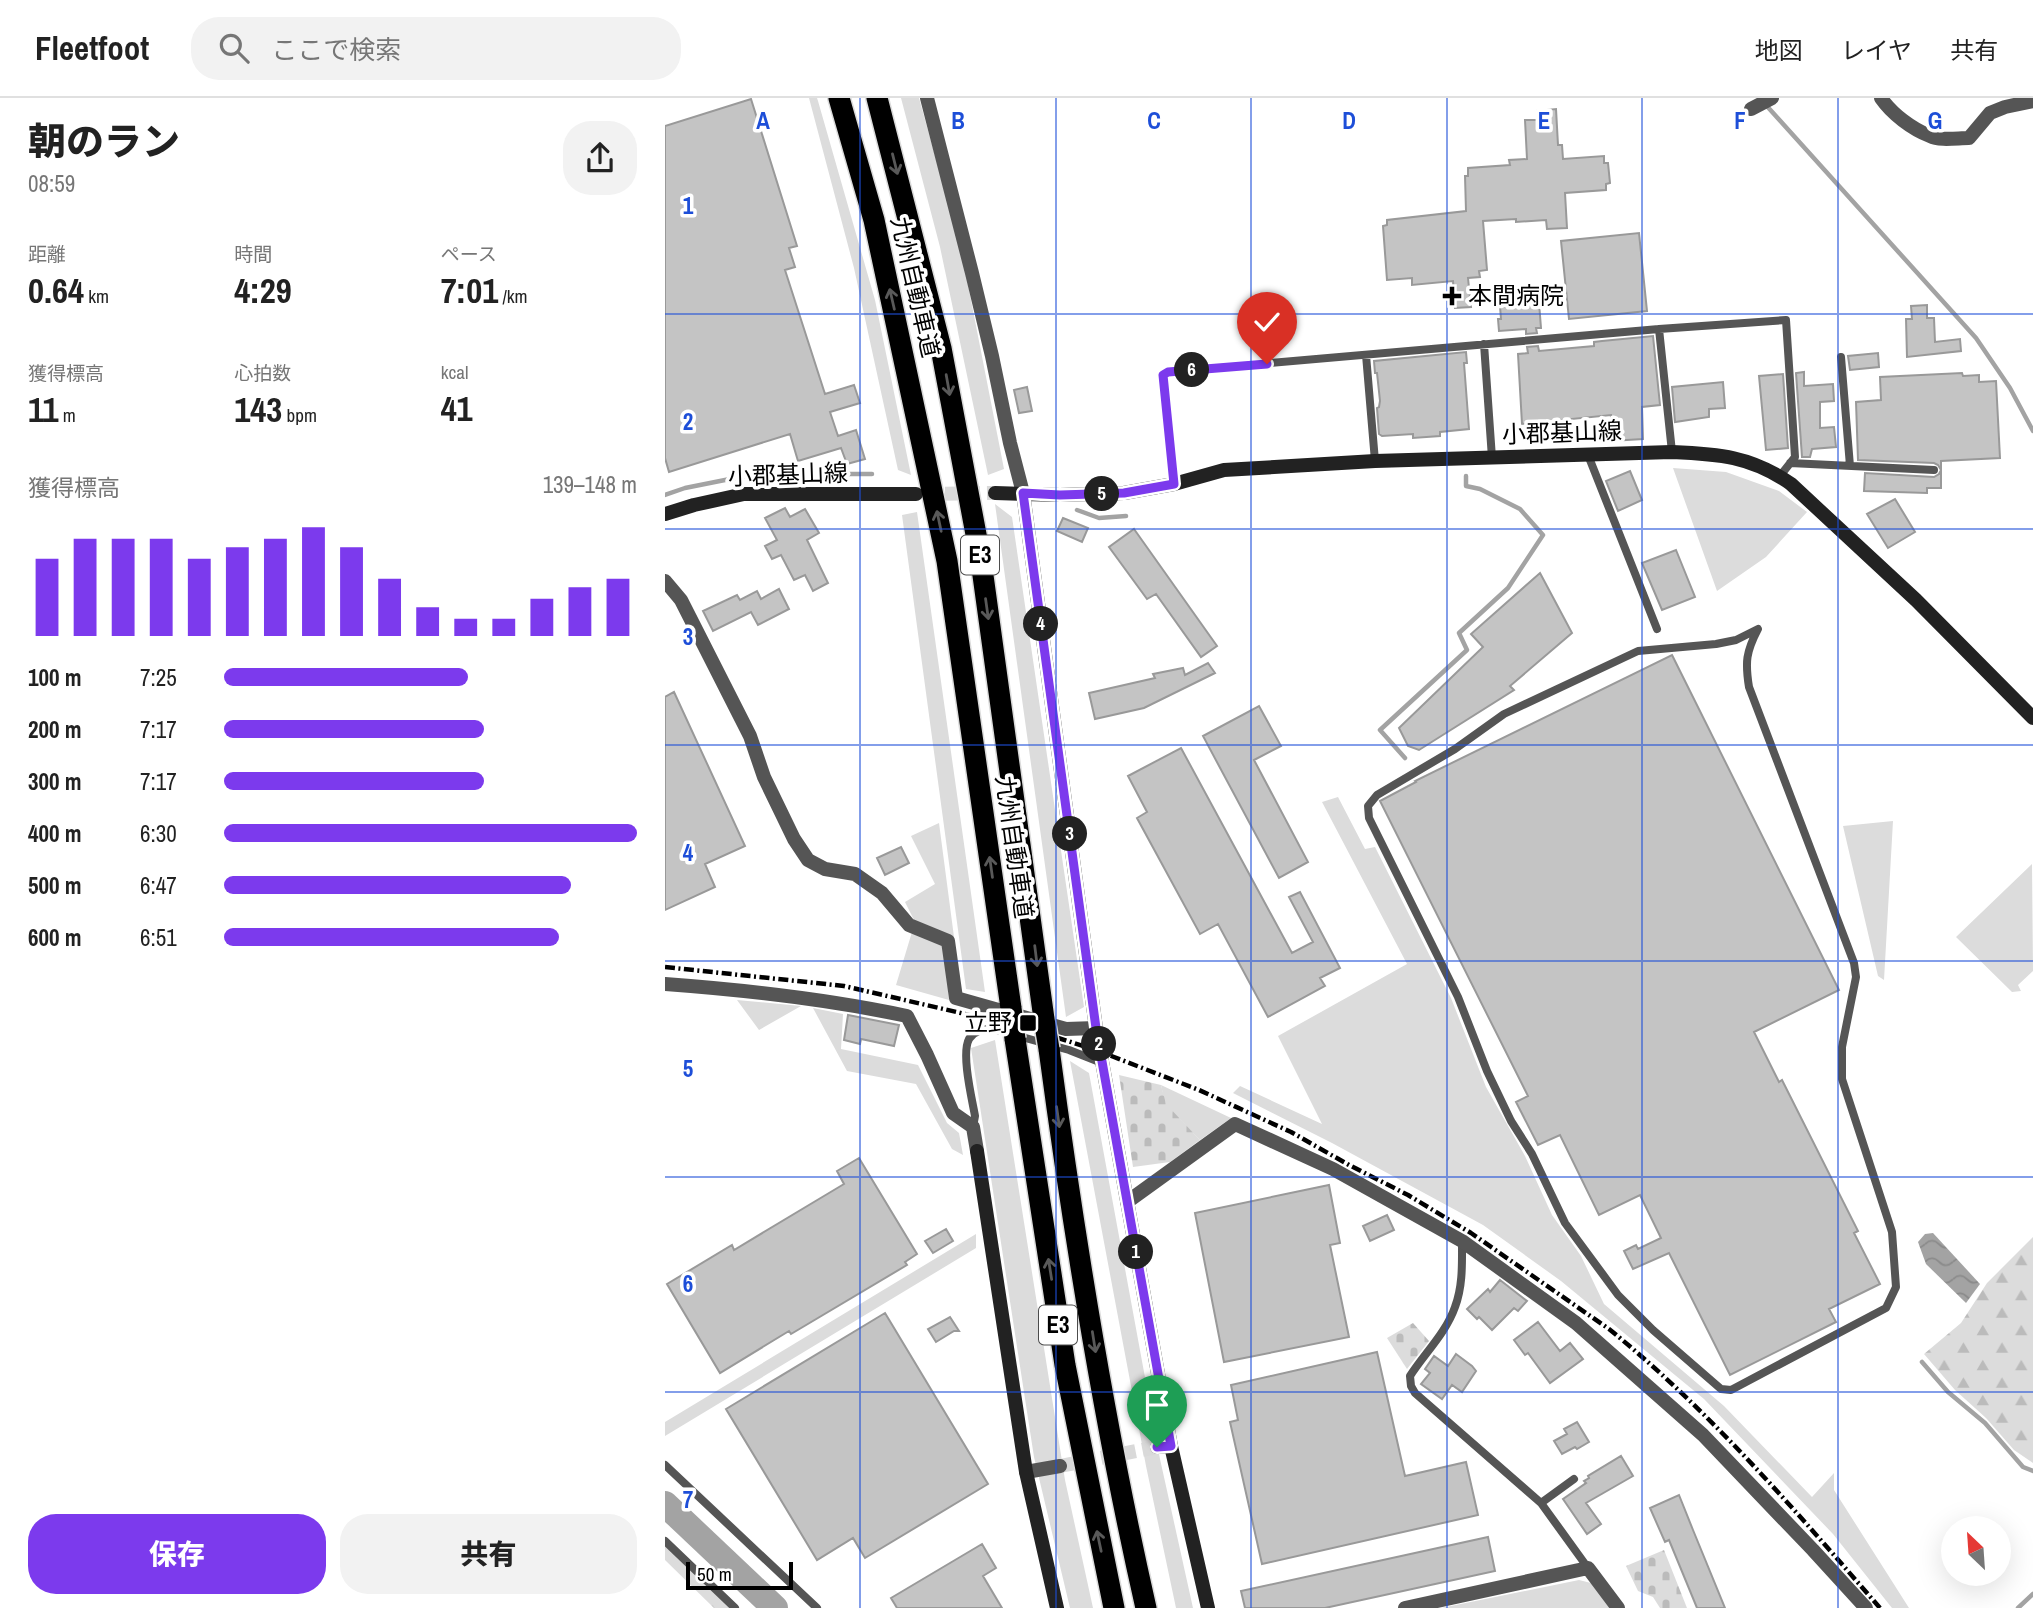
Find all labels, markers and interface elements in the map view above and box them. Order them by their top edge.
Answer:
search box [191,17,681,80]
text: Fleetfoot [35,26,149,70]
icon: search [215,29,253,67]
text: ここで検索 [271,32,401,67]
text: 地図 [1755,34,1803,66]
text: レイヤ [1841,34,1912,66]
text: 共有 [1950,34,1998,66]
text: A [756,105,770,136]
text: B [951,105,965,136]
text: C [1147,105,1161,136]
text: D [1342,105,1356,136]
text: E [1538,105,1550,136]
text: F [1734,105,1746,136]
text: G [1928,105,1942,136]
text: 朝のラン [28,116,180,167]
button: share [563,121,637,195]
one-way arrow [889,152,902,175]
text: 08:59 [28,168,75,199]
text: 1 [683,190,694,221]
street label: 九州自動車道 [884,213,948,361]
text: 距離 [28,241,66,267]
text: 時間 [234,241,272,267]
text: ペース [441,241,497,267]
text: 0.64 [28,267,84,314]
text: 4:29 [234,267,292,314]
text: 7:01 [441,267,498,314]
place label: 本間病院 [1468,279,1564,311]
text: km [84,283,109,309]
text: /km [498,283,528,309]
marker: 本間病院 [1442,286,1462,306]
one-way arrow [884,288,898,311]
pin [1237,292,1297,364]
icon: check [1248,303,1286,341]
pin: 6 [1175,352,1209,388]
text: 6 [1187,356,1196,382]
text: kcal [441,359,468,385]
text: 獲得標高 [28,360,104,386]
text: 心拍数 [234,360,291,386]
one-way arrow [942,373,955,396]
text: 41 [441,385,473,432]
text: 11 [28,386,58,433]
text: 143 [234,386,282,433]
text: m [58,402,76,428]
text: bpm [282,402,317,428]
text: 2 [683,406,693,437]
street label: 小郡基山線 [1501,414,1622,450]
street label: 小郡基山線 [727,456,848,492]
text: 139–148 m [543,469,637,500]
text: 獲得標高 [28,472,120,503]
pin: 5 [1085,476,1119,512]
text: 5 [1097,480,1106,506]
one-way arrow [931,510,945,533]
road number: E3 [961,536,999,575]
one-way arrow [981,597,994,620]
pin: 4 [1023,606,1059,642]
text: 4 [1036,610,1045,636]
text: 3 [683,621,693,652]
text: 100 m [28,662,81,693]
text: 7:25 [140,662,177,693]
text: 200 m [28,714,81,745]
text: 7:17 [140,714,177,745]
text: 300 m [28,766,81,797]
text: 7:17 [140,766,177,797]
street label: 九州自動車道 [989,773,1041,920]
pin: 3 [1053,816,1087,852]
text: 400 m [28,818,81,849]
text: 6:30 [140,818,177,849]
text: 3 [1065,820,1074,846]
text: 4 [683,837,694,868]
one-way arrow [984,857,997,879]
text: 500 m [28,870,81,901]
text: 6:47 [140,870,177,901]
text: 600 m [28,922,81,953]
text: 6:51 [140,922,177,953]
one-way arrow [1030,944,1043,967]
place label: 立野 [964,1006,1012,1038]
marker: 立野 [1018,1013,1038,1033]
pin: 2 [1081,1026,1117,1062]
text: 2 [1094,1030,1103,1056]
text: 5 [683,1053,693,1084]
one-way arrow [1052,1105,1065,1128]
pin: 1 [1119,1234,1154,1270]
text: 1 [1131,1238,1140,1264]
one-way arrow [1043,1258,1056,1281]
text: 6 [683,1268,693,1299]
road number: E3 [1039,1306,1077,1344]
one-way arrow [1088,1330,1101,1353]
pin [1127,1375,1187,1447]
icon: arrive [1138,1386,1176,1424]
text: 7 [683,1484,693,1515]
button: 保存 [28,1514,326,1594]
button: 共有 [340,1514,637,1594]
north arrow [1941,1516,2011,1586]
map controls [1941,1516,2011,1586]
one-way arrow [1092,1530,1106,1553]
scale bar [686,1559,793,1591]
text: 50 m [697,1561,732,1587]

